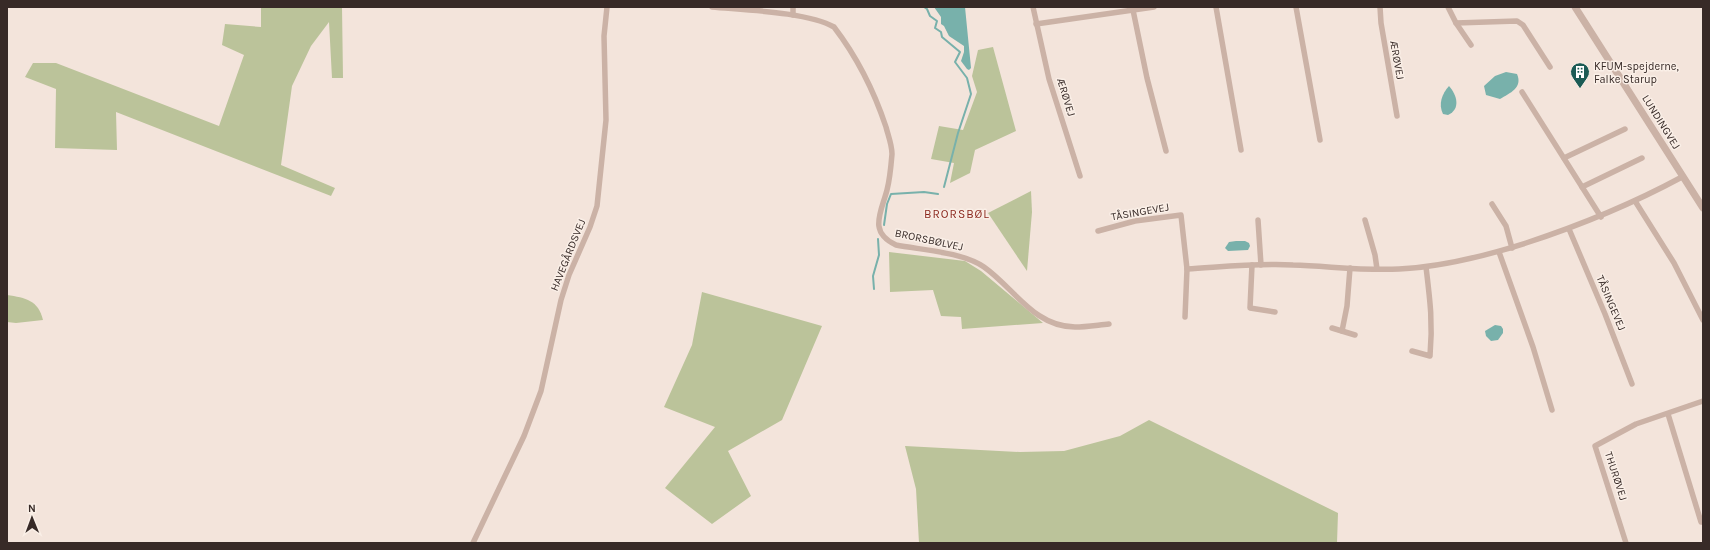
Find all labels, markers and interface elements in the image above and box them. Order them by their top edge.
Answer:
street label: ÆRØVEJ [1387,39,1407,81]
place label: KFUM-spejderne, Falke Starup [1594,60,1679,86]
building icon: KFUM-spejderne, Falke Starup [1569,61,1591,89]
street label: ÆRØVEJ [1054,76,1078,118]
street label: LUNDINGVEJ [1639,92,1683,152]
street label: TÅSINGEVEJ [1110,200,1170,223]
district label: BRORSBØL [924,207,990,221]
street label: HAVEGÅRDSVEJ [547,217,588,293]
street label: BRORSBØLVEJ [894,226,964,254]
street label: TÅSINGEVEJ [1594,273,1629,333]
street label: THURØVEJ [1602,450,1630,502]
north arrow [12,498,52,538]
text: N [28,502,36,515]

